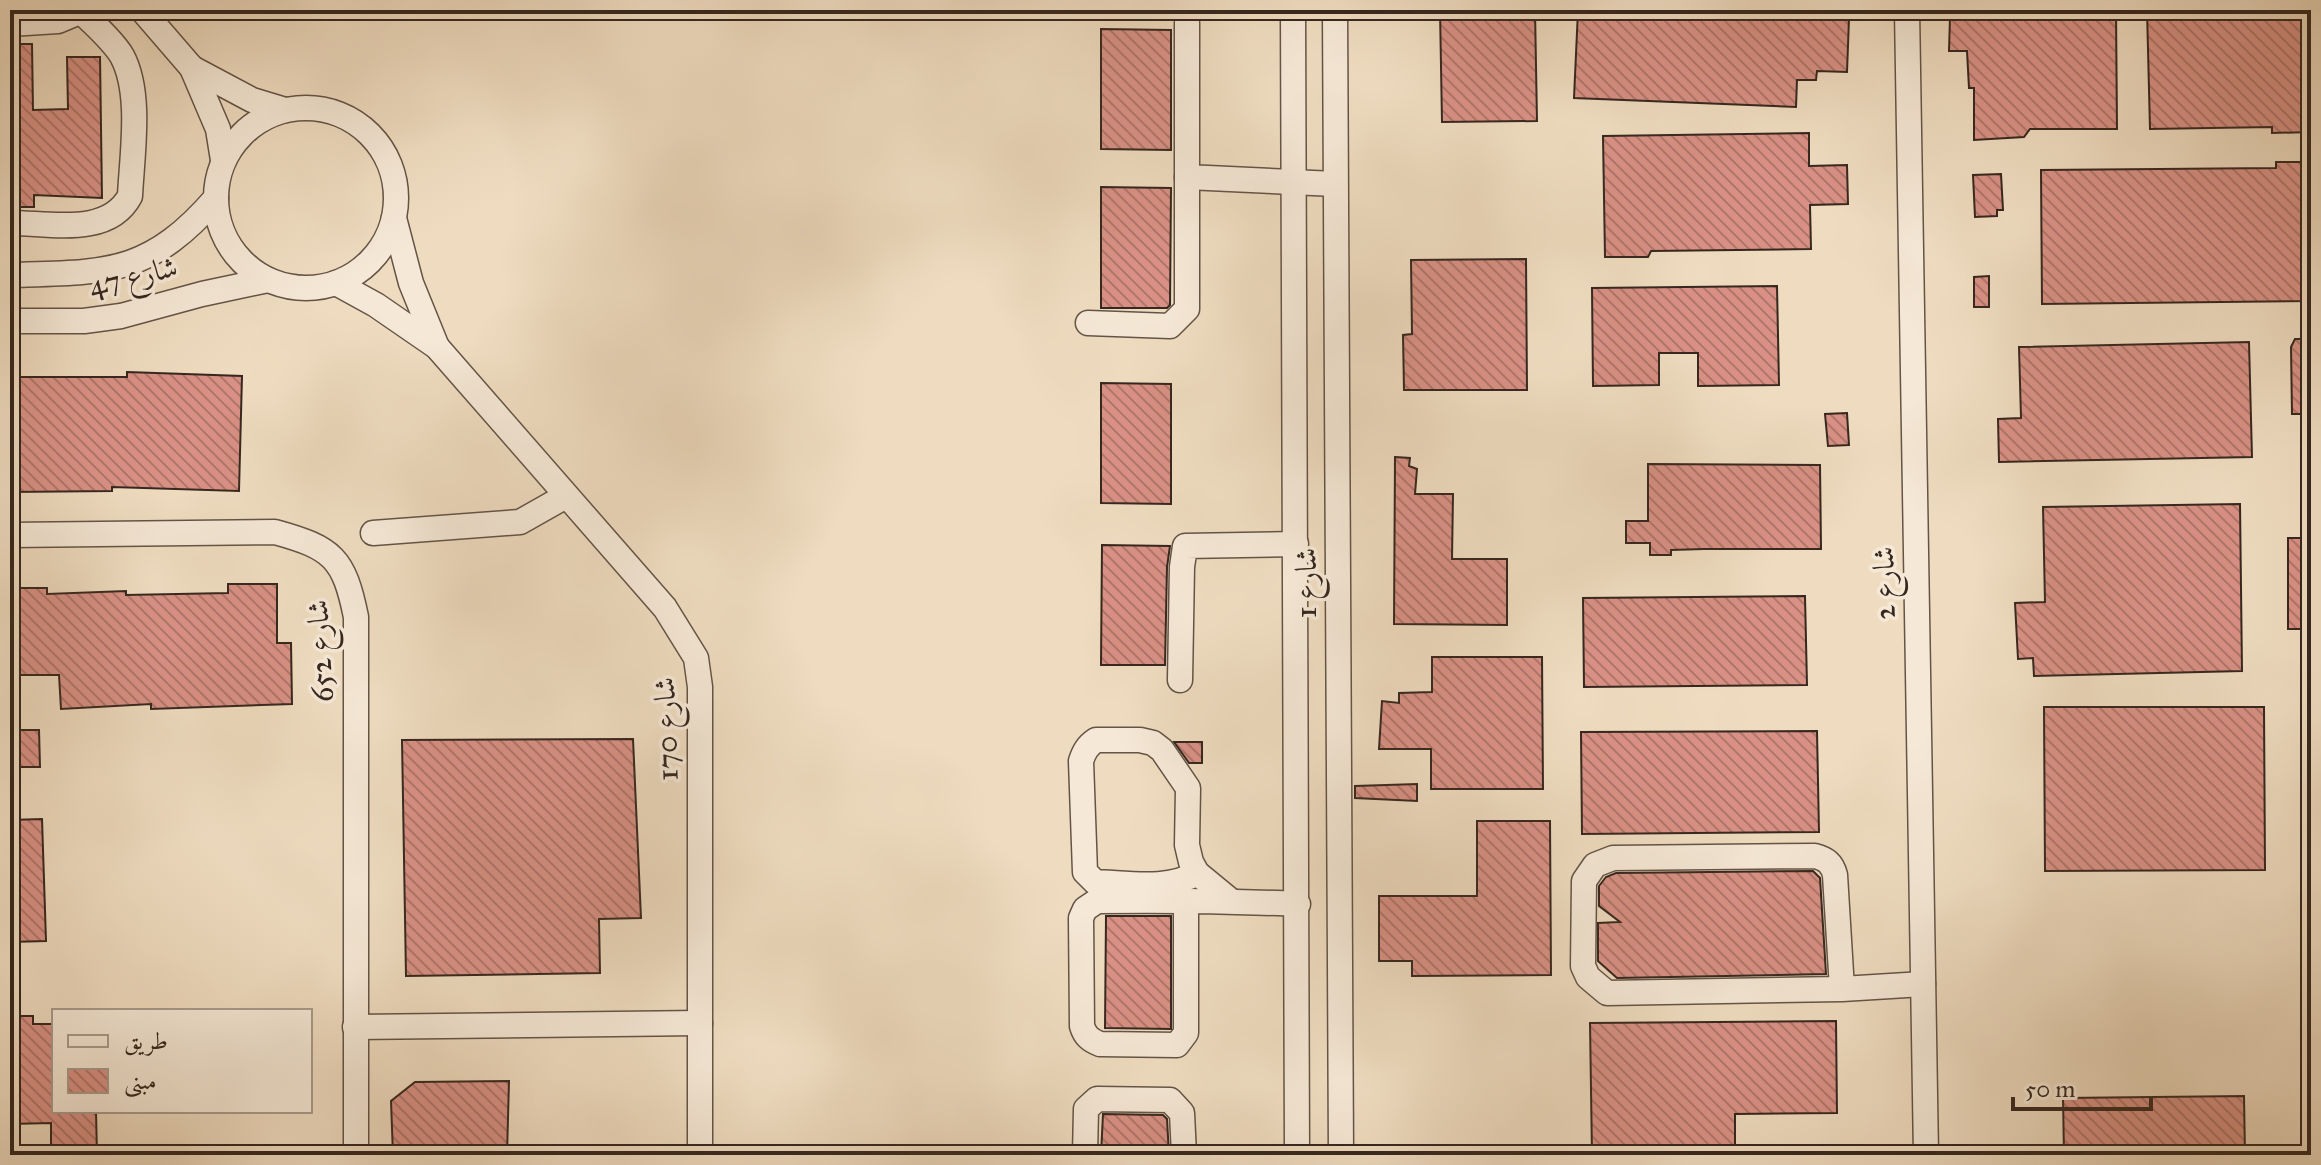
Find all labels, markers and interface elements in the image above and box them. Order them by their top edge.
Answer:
street label: شارع 47 [85,248,182,310]
street label: شارع 2 [1865,546,1910,620]
street label: شارع 1 [1288,548,1331,618]
street label: شارع 652 [299,598,348,703]
street label: شارع 170 [646,676,693,782]
legend [52,1009,312,1113]
text: طريق [124,1026,168,1056]
scale bar [2013,1061,2151,1111]
text: مبنى [124,1066,157,1098]
text: 50 m [2025,1074,2075,1104]

